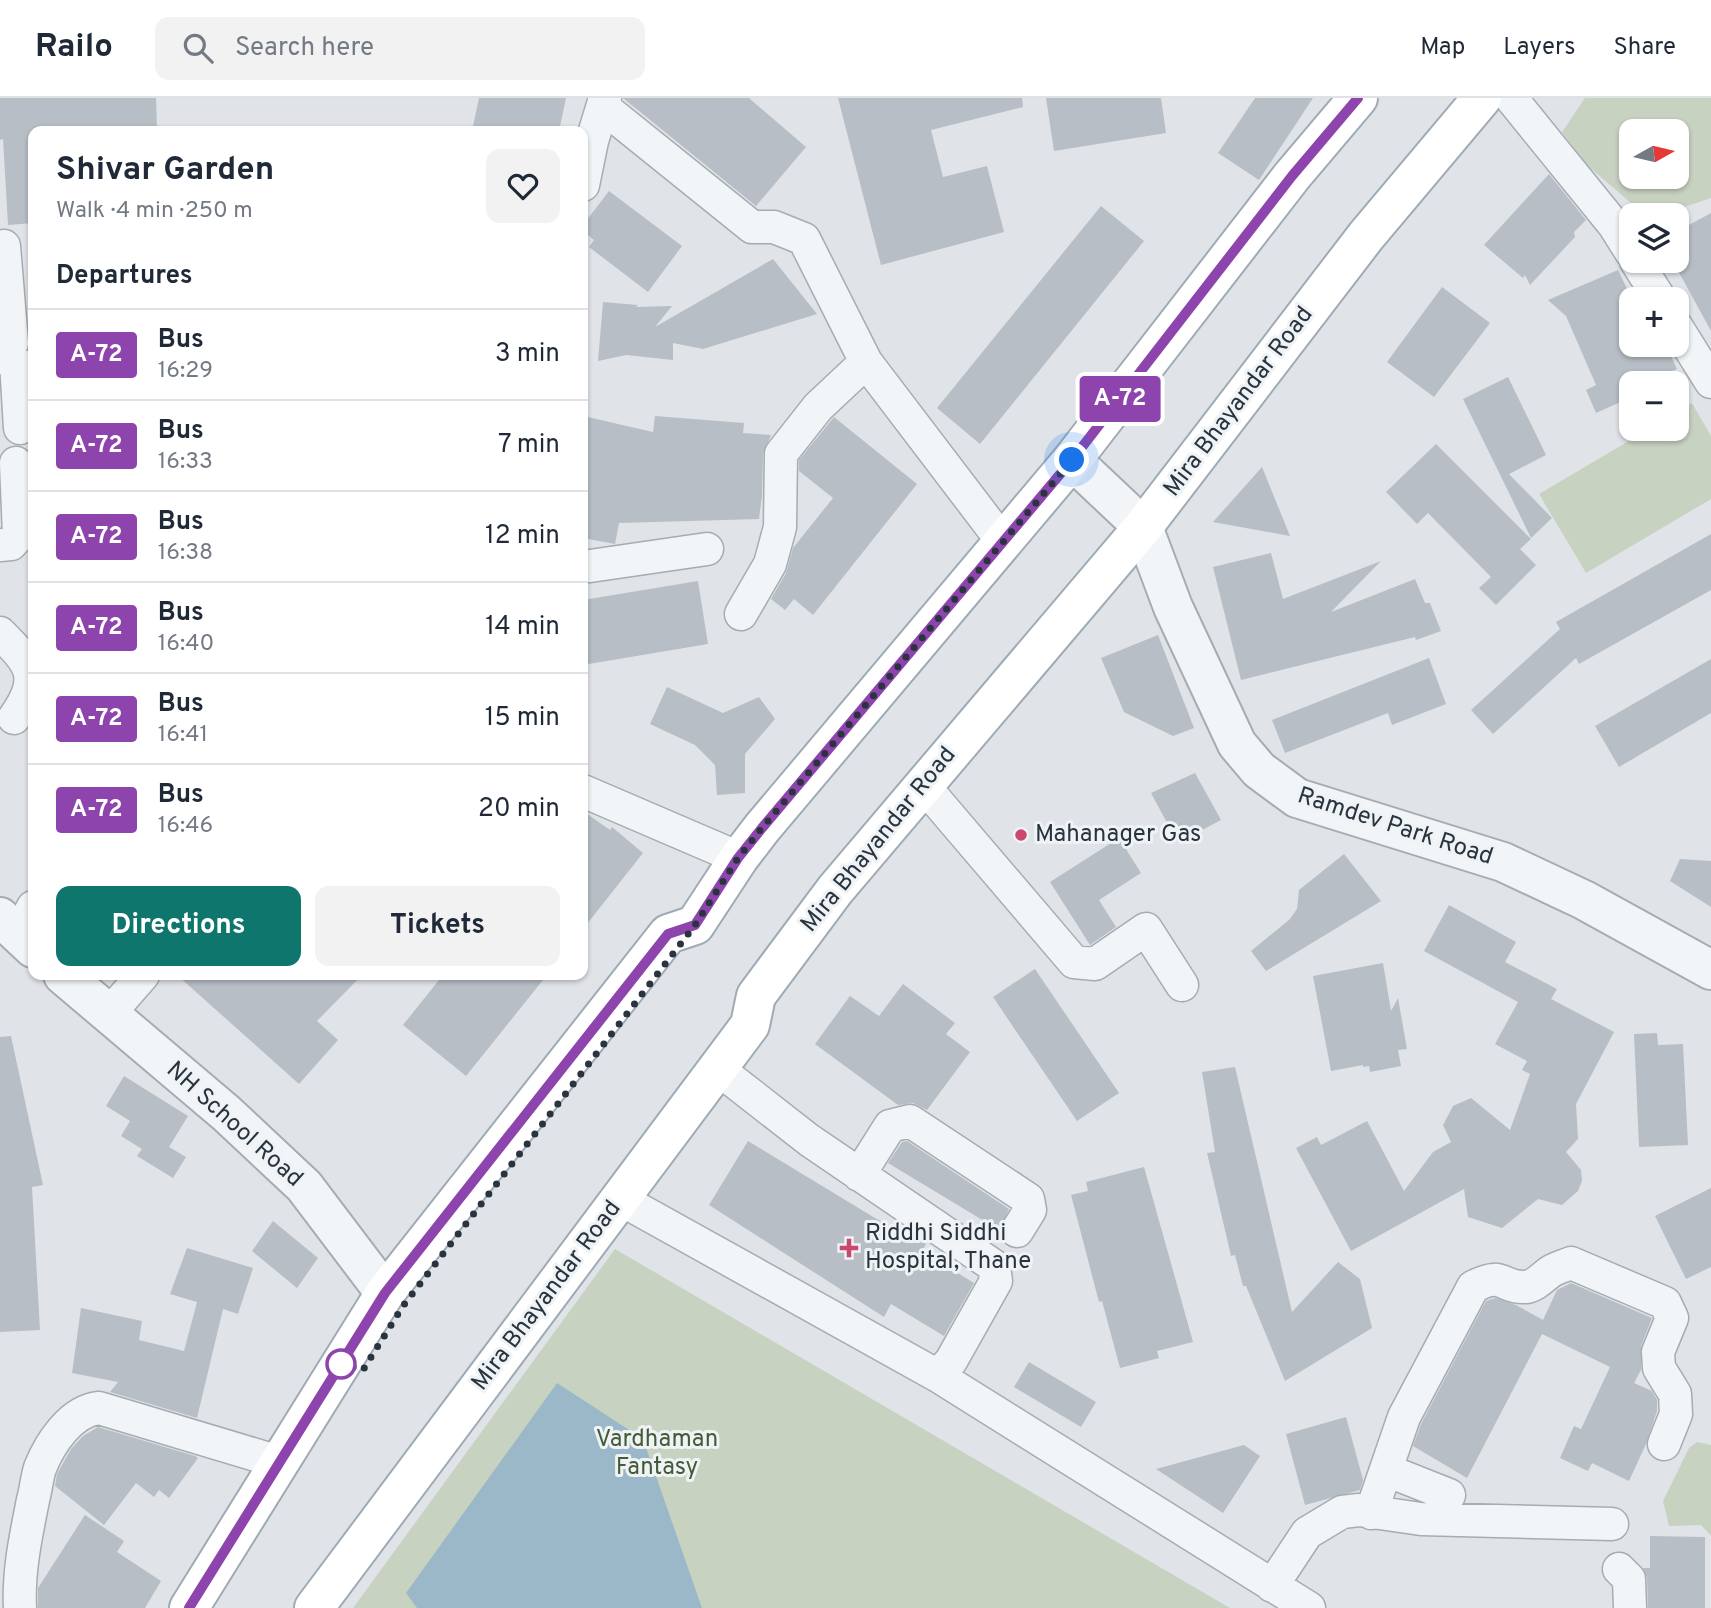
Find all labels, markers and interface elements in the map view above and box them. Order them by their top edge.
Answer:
search box [155,17,645,80]
text: Railo [35,27,113,69]
icon: search [179,29,217,67]
text: Search here [235,32,374,65]
text: Map [1420,33,1465,63]
text: Layers [1503,33,1575,63]
text: Share [1613,33,1676,63]
north arrow [1619,119,1689,189]
map controls [1619,119,1689,441]
button: heart [486,149,560,223]
text: Shivar Garden [56,150,274,192]
text: Walk · 4 min · 250 m [56,197,253,226]
button: layers [1619,203,1689,273]
text: Departures [56,260,193,293]
button: + [1619,287,1689,357]
street label: Mira Bhayandar Road [1158,301,1320,503]
text: Bus [158,324,204,357]
text: 3 min [495,338,560,371]
text: A-72 [70,340,123,370]
text: 16:29 [158,357,213,386]
button: − [1619,371,1689,441]
line badge: A-72 [1071,376,1169,422]
text: A-72 [1094,384,1146,414]
text: Bus [158,415,204,448]
text: 7 min [498,429,560,462]
text: A-72 [70,431,123,461]
your location [1054,442,1089,477]
text: 16:33 [158,448,213,477]
text: Bus [158,506,204,539]
text: 12 min [485,520,560,553]
text: A-72 [70,522,123,552]
text: 16:38 [158,539,213,568]
text: Bus [158,597,204,630]
text: 14 min [485,611,560,644]
text: A-72 [70,613,123,643]
text: 16:40 [158,630,214,659]
text: Bus [158,688,204,721]
text: 15 min [485,702,560,735]
text: A-72 [70,704,123,734]
text: 16:41 [158,721,208,750]
street label: Mira Bhayandar Road [795,741,963,939]
text: Bus [158,779,204,812]
street label: Ramdev Park Road [1293,781,1497,873]
text: 20 min [478,793,560,826]
text: A-72 [70,795,123,825]
text: 16:46 [158,812,213,841]
place label: Mahanager Gas [1035,820,1201,850]
marker: Mahanager Gas [1013,827,1029,843]
button: Directions [56,886,301,966]
button: Tickets [315,886,560,966]
street label: NH School Road [159,1056,309,1194]
street label: Mira Bhayandar Road [466,1195,628,1397]
place label: Riddhi Siddhi Hospital, Thane [865,1219,1031,1277]
marker: Riddhi Siddhi Hospital, Thane [839,1238,859,1258]
unlabelled marker [326,1349,356,1379]
park label: Vardhaman Fantasy [596,1425,718,1483]

